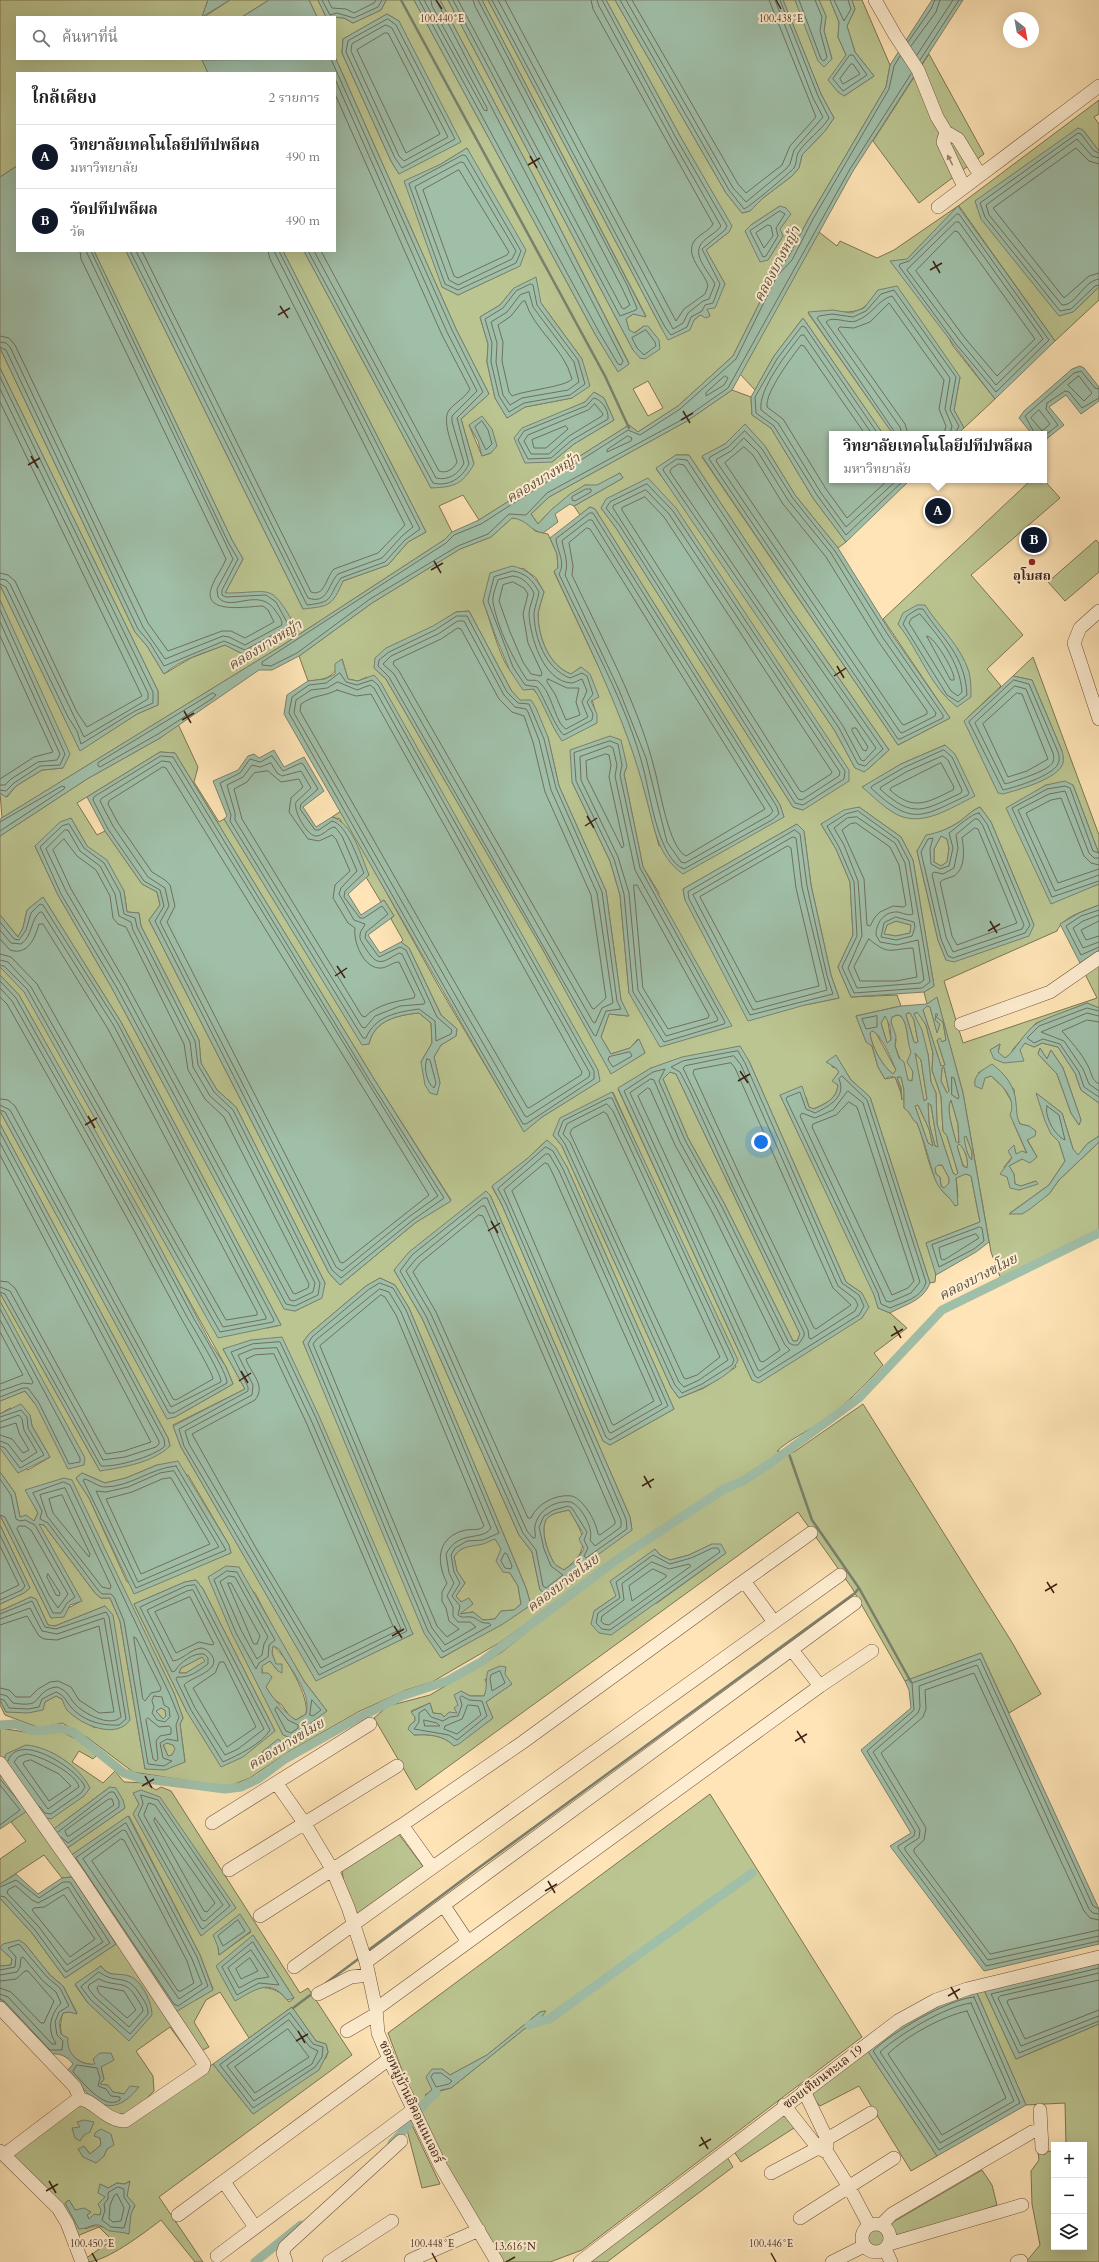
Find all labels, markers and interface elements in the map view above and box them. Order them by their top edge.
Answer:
text: 100.440°E [420,12,464,26]
text: 100.438°E [759,12,803,26]
north arrow [1003,12,1039,48]
search box [16,16,336,60]
icon: search [30,27,52,49]
text: ค้นหาที่นี่ [62,27,118,47]
text: ใกล้เคียง [32,86,97,109]
text: 2 รายการ [268,89,320,107]
text: วิทยาลัยเทคโนโลยีปทีปพลีผล [70,135,260,155]
text: A [40,148,50,166]
text: 490 m [286,148,320,166]
one-way arrow [947,155,954,166]
text: มหาวิทยาลัย [70,159,138,177]
text: วัดปทีปพลีผล [70,199,158,219]
text: B [40,212,50,230]
text: 490 m [286,212,320,230]
water label: คลองบางหญ้า [749,222,805,305]
text: วัด [70,223,85,241]
popup [829,431,1047,483]
text: วิทยาลัยเทคโนโลยีปทีปพลีผล [843,436,1033,456]
water label: คลองบางหญ้า [503,448,584,508]
text: มหาวิทยาลัย [843,460,911,478]
pin: A [925,496,951,526]
pin: B [1021,525,1047,555]
marker: อุโบสถ [1027,557,1037,567]
place label: อุโบสถ [1013,567,1051,585]
water label: คลองบางหญ้า [225,615,306,675]
your location [751,1132,771,1152]
water label: คลองบางขโมย [935,1247,1022,1305]
water label: คลองบางขโมย [522,1548,604,1616]
water label: คลองบางขโมย [244,1712,329,1774]
street label: ซอยหมู่บ้านอิคอนเนเจอร์ [375,2038,448,2167]
street label: ซอยเทียนทะเล 19 [779,2041,867,2113]
map controls [1051,2142,1087,2250]
button: + [1051,2142,1087,2178]
button: − [1051,2178,1087,2214]
button: layers [1051,2214,1087,2250]
text: 100.450°E [70,2237,114,2251]
text: 100.448°E [410,2237,454,2251]
text: 100.446°E [749,2237,793,2251]
text: 13.616°N [494,2240,536,2254]

